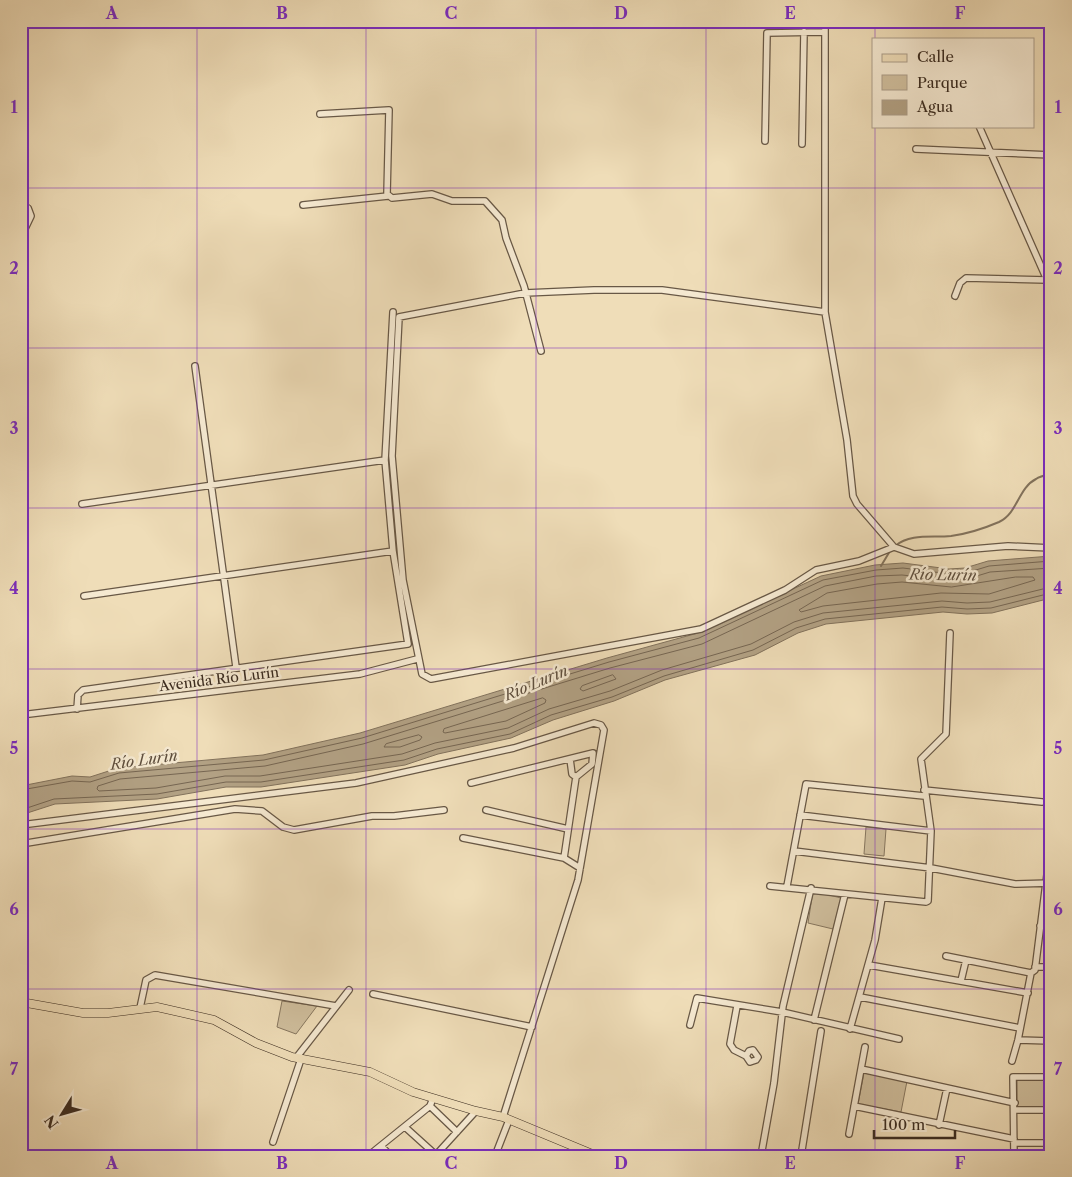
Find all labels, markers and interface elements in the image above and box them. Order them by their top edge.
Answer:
text: A [105,3,119,23]
text: B [276,3,288,23]
text: C [445,3,457,23]
text: D [614,3,628,23]
text: E [784,3,796,23]
text: F [955,3,966,23]
legend [872,38,1034,128]
text: Calle [917,47,954,66]
text: Parque [917,73,967,92]
text: 1 [10,97,18,117]
text: Agua [916,97,953,116]
text: 1 [1054,97,1062,117]
text: 2 [9,258,19,278]
text: 2 [1053,258,1063,278]
text: 3 [9,418,19,438]
text: 3 [1053,418,1063,438]
water label: Río Lurín [908,564,977,585]
text: 4 [9,578,19,598]
text: 4 [1053,578,1063,598]
water label: Río Lurín [500,661,571,705]
street label: Avenida Río Lurín [157,663,280,695]
text: 5 [10,738,19,758]
text: 5 [1054,738,1063,758]
water label: Río Lurín [108,745,179,774]
text: 6 [9,899,19,919]
text: 6 [1053,899,1063,919]
text: 7 [10,1059,19,1079]
text: 7 [1054,1059,1063,1079]
north arrow [38,1090,88,1140]
scale bar [874,1107,956,1139]
text: N [41,1112,62,1132]
text: 100 m [882,1115,925,1134]
text: A [105,1153,119,1173]
text: B [276,1153,288,1173]
text: C [445,1153,457,1173]
text: D [614,1153,628,1173]
text: E [784,1153,796,1173]
text: F [955,1153,966,1173]

